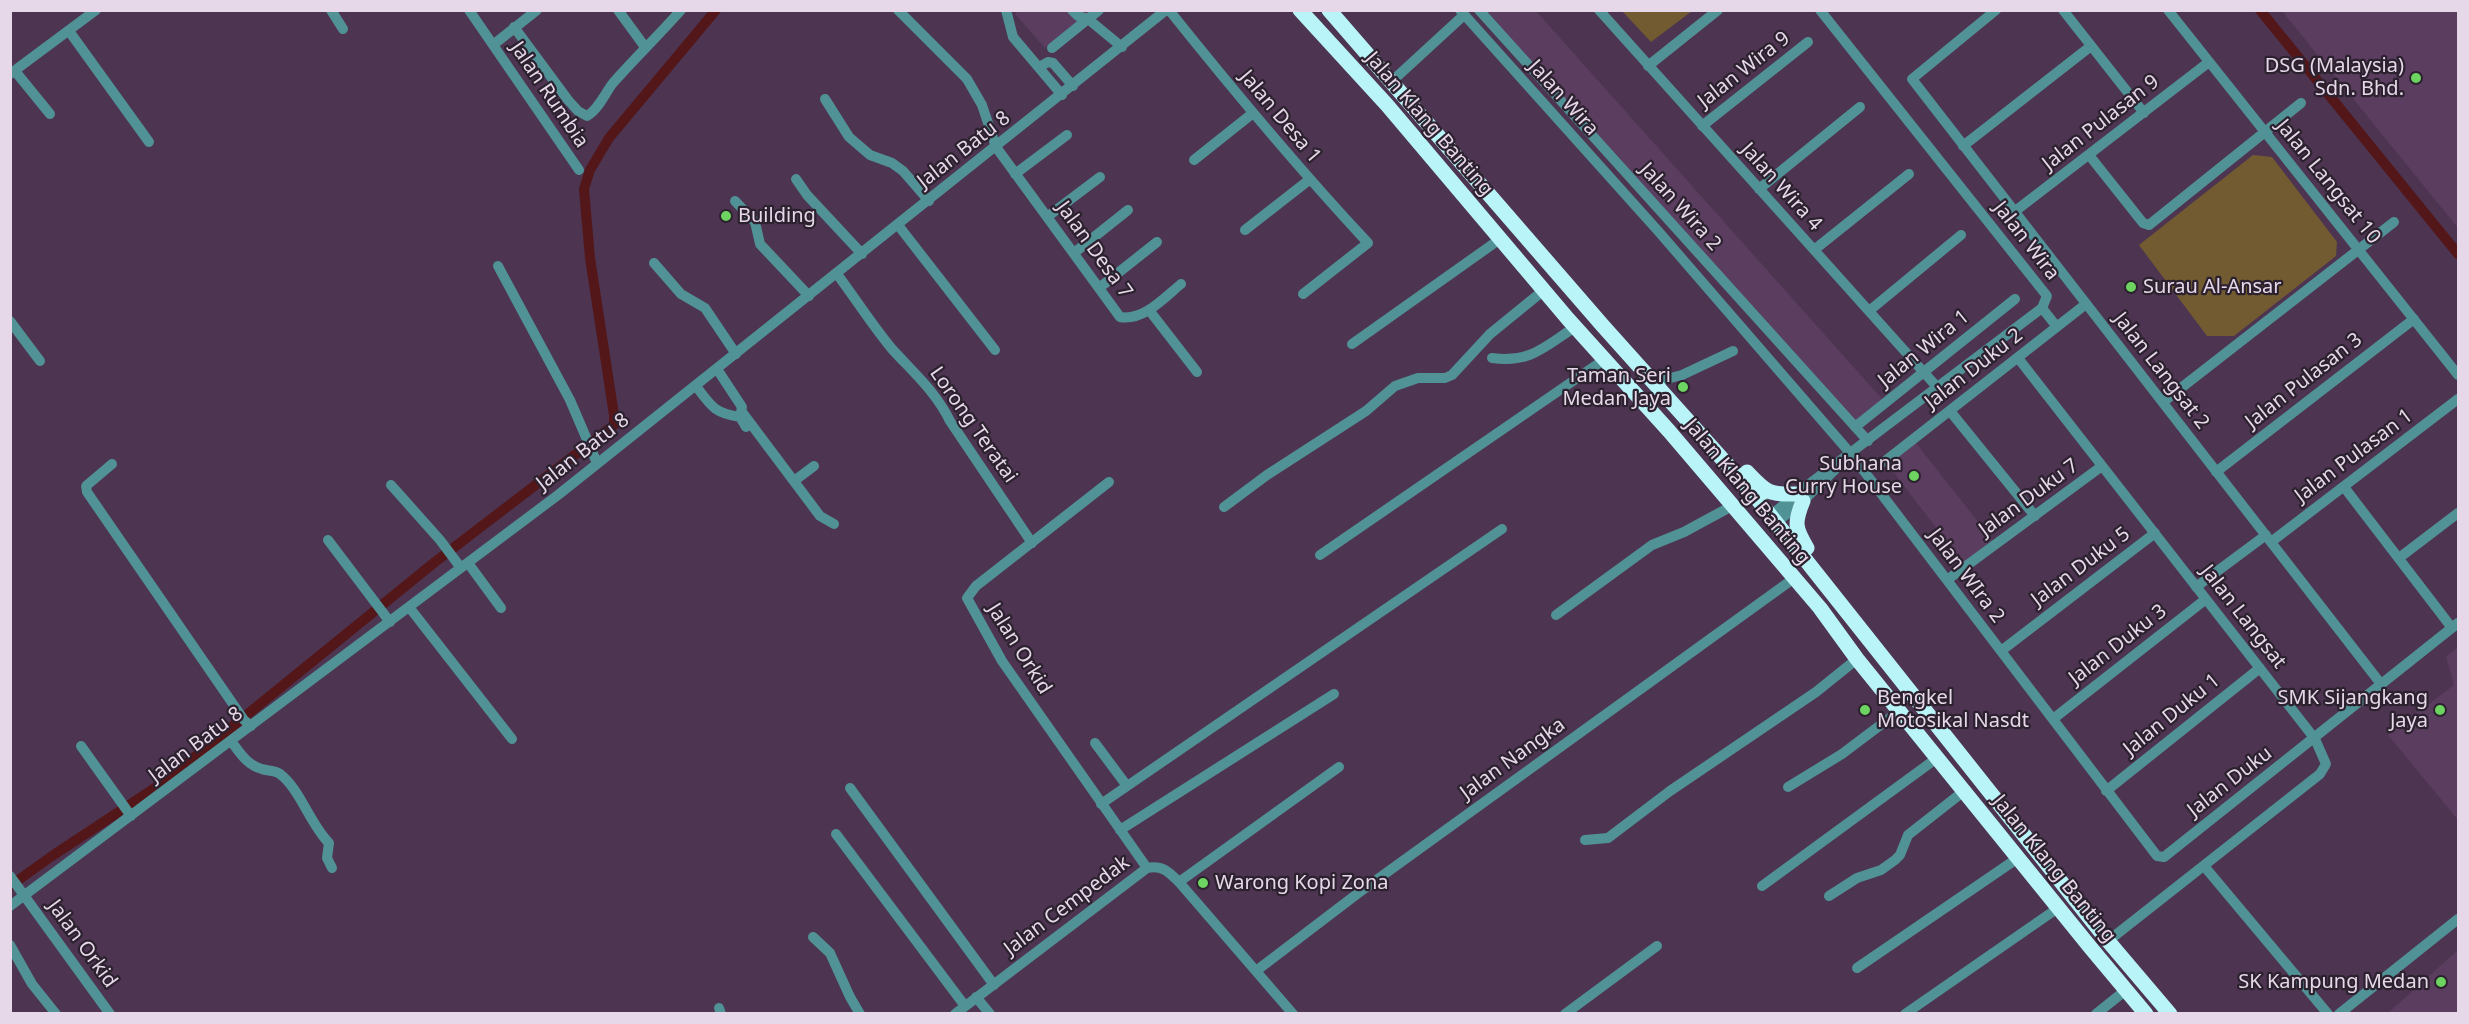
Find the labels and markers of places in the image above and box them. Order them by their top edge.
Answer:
place label: DSG (Malaysia) Sdn. Bhd. [2265,54,2404,101]
marker: DSG (Malaysia) Sdn. Bhd. [2409,71,2423,85]
place label: Building [738,204,816,228]
marker: Building [719,209,733,223]
place label: Surau Al-Ansar [2143,275,2282,299]
marker: Surau Al-Ansar [2124,280,2138,294]
place label: Taman Seri Medan Jaya [1562,364,1671,411]
marker: Taman Seri Medan Jaya [1676,380,1690,394]
place label: Subhana Curry House [1785,452,1902,499]
marker: Subhana Curry House [1907,469,1921,483]
place label: Bengkel Motosikal Nasdt [1877,686,2029,733]
place label: SMK Sijangkang Jaya [2278,686,2428,733]
marker: Bengkel Motosikal Nasdt [1858,703,1872,717]
marker: SMK Sijangkang Jaya [2433,703,2447,717]
place label: Warong Kopi Zona [1215,871,1388,895]
marker: Warong Kopi Zona [1196,876,1210,890]
place label: SK Kampung Medan [2238,970,2429,994]
marker: SK Kampung Medan [2434,975,2448,989]

